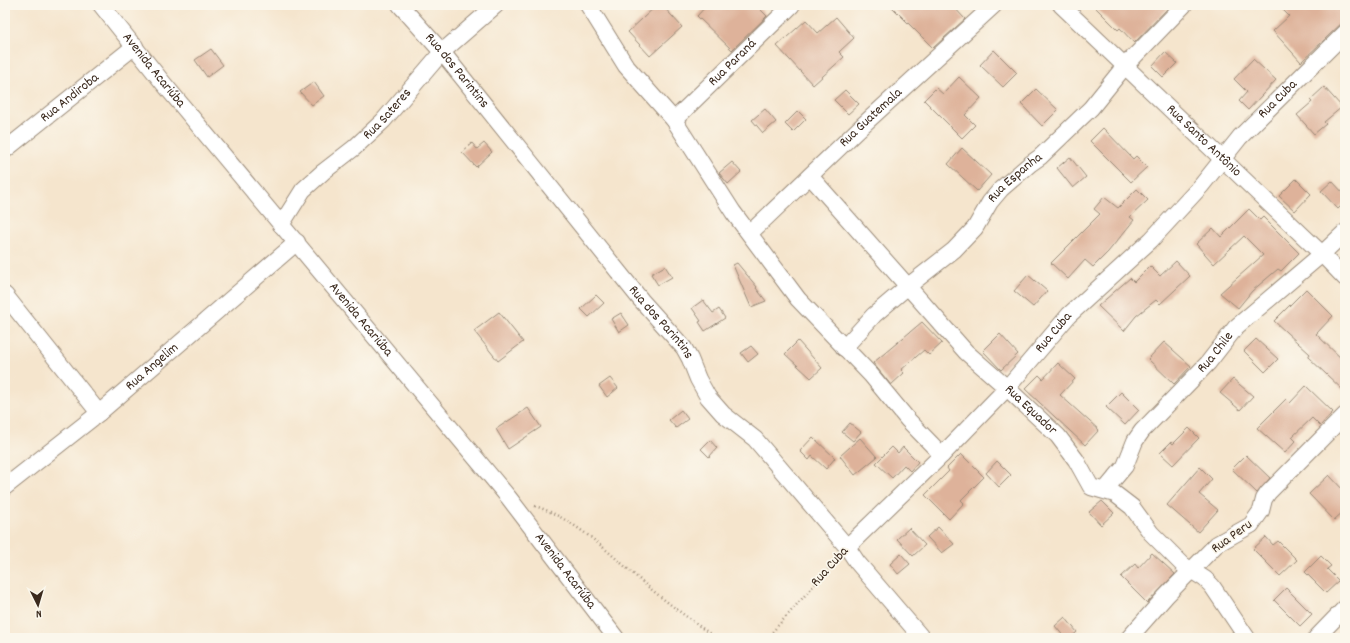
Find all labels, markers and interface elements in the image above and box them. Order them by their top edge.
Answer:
street label: Avenida Acariúba [117,29,190,113]
street label: Rua dos Parintins [420,29,494,113]
street label: Rua Paraná [704,34,761,91]
street label: Rua Andiroba [36,68,104,128]
street label: Rua Cuba [1254,75,1302,124]
street label: Rua Guatemala [835,83,907,152]
street label: Rua Sateres [359,84,417,145]
street label: Rua Santo Antônio [1161,100,1246,182]
street label: Rua Espanha [983,148,1047,208]
street label: Avenida Acariúba [324,278,398,362]
street label: Rua dos Parintins [623,281,698,363]
street label: Rua Cuba [1031,308,1077,358]
street label: Rua Chile [1193,328,1239,378]
street label: Rua Angelim [121,338,183,396]
street label: Rua Equador [1000,380,1062,441]
street label: Rua Peru [1207,515,1257,559]
street label: Avenida Acariúba [529,529,601,614]
street label: Rua Cuba [806,542,854,592]
north arrow [18,585,58,625]
text: N [35,605,42,621]

